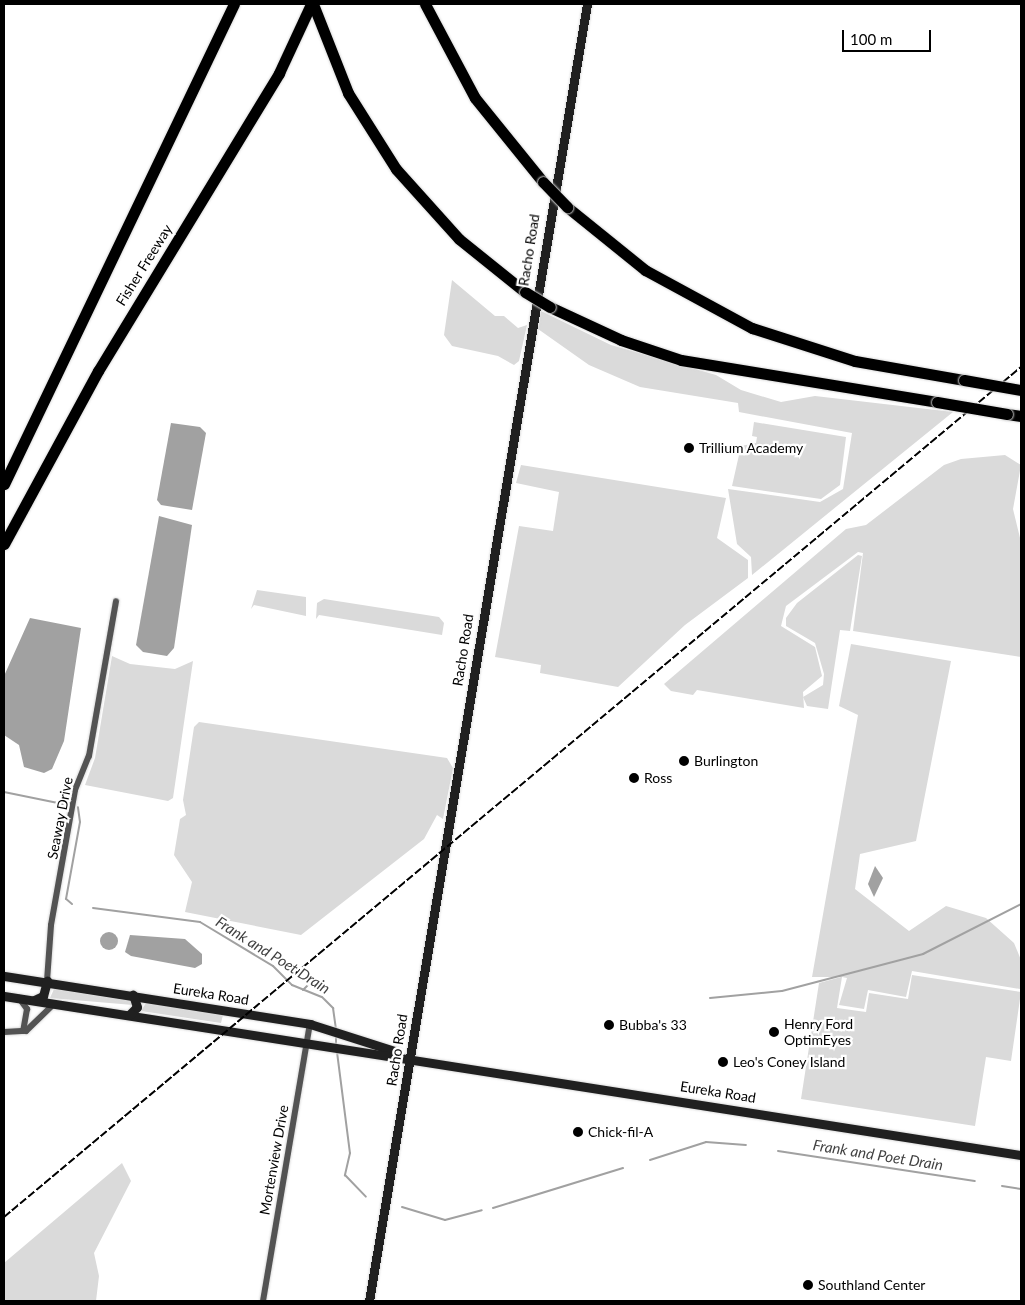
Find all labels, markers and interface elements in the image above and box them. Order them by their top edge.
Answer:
scale bar [845,20,934,52]
text: 100 m [850,30,892,48]
street label: Racho Road [515,213,543,287]
street label: Fisher Freeway [112,221,176,309]
place label: Trillium Academy [699,440,804,456]
marker: Trillium Academy [683,442,695,454]
street label: Racho Road [449,613,477,687]
place label: Burlington [694,753,758,769]
marker: Burlington [678,755,690,767]
place label: Ross [644,770,672,786]
marker: Ross [628,772,640,784]
street label: Seaway Drive [44,775,76,861]
water label: Frank and Poet Drain [213,913,333,997]
street label: Eureka Road [172,980,250,1008]
street label: Racho Road [383,1013,411,1087]
place label: Henry Ford OptimEyes [784,1016,853,1048]
place label: Bubba's 33 [619,1017,687,1033]
marker: Bubba's 33 [603,1019,615,1031]
marker: Henry Ford OptimEyes [768,1026,780,1038]
place label: Leo's Coney Island [733,1054,846,1070]
marker: Leo's Coney Island [717,1056,729,1068]
street label: Eureka Road [679,1078,757,1106]
street label: Mortenview Drive [256,1104,292,1216]
place label: Chick-fil-A [588,1124,653,1140]
marker: Chick-fil-A [572,1126,584,1138]
water label: Frank and Poet Drain [812,1136,944,1174]
place label: Southland Center [818,1277,925,1293]
marker: Southland Center [802,1279,814,1291]

